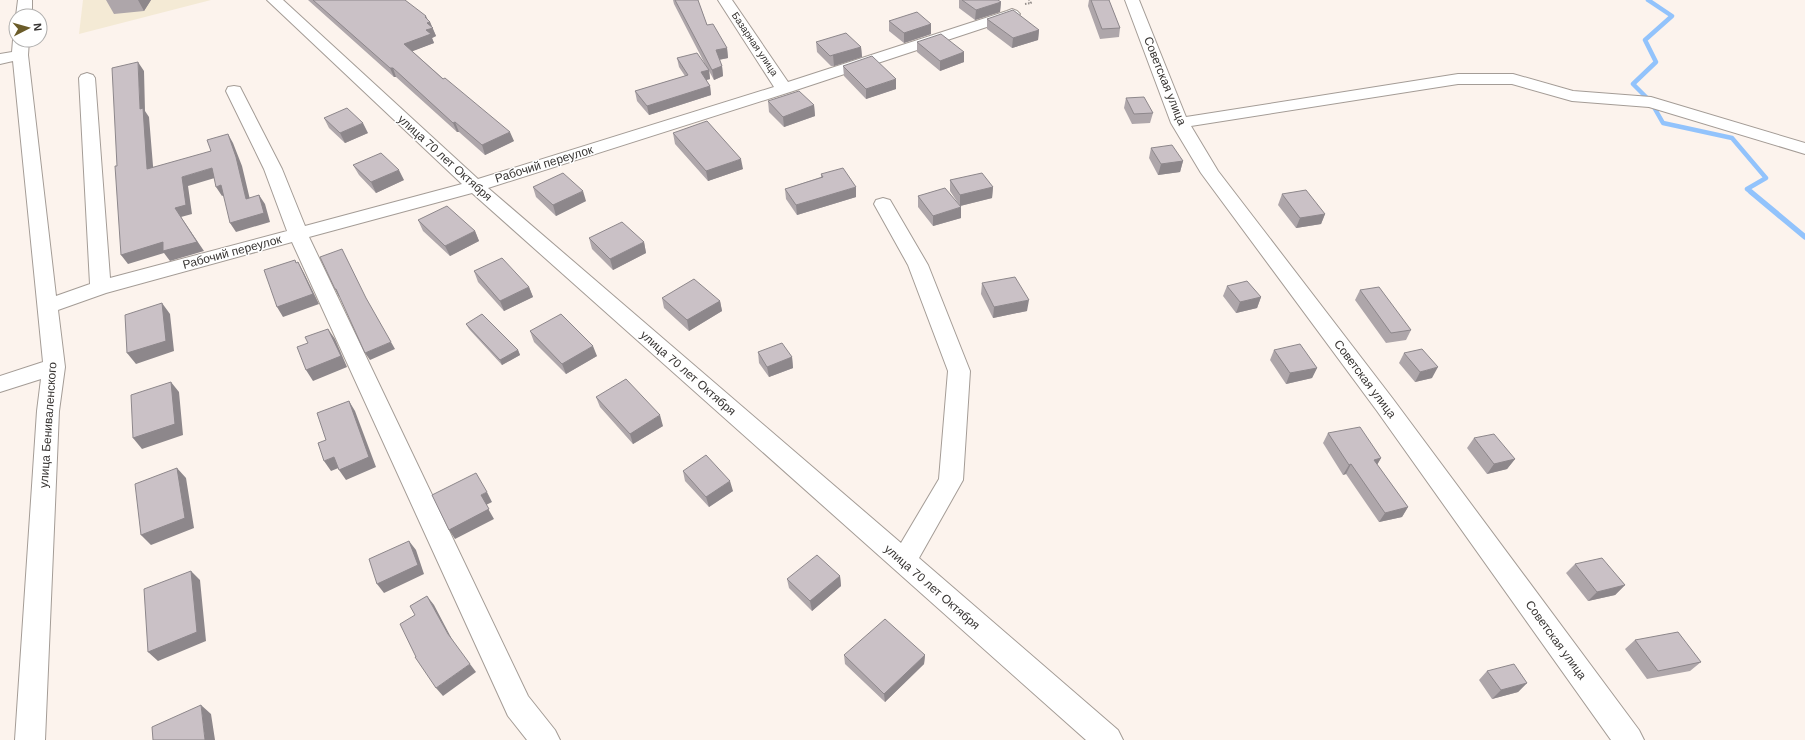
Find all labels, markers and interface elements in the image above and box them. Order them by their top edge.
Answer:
north arrow [8,8,48,48]
street label: Базарная улица [730,10,781,78]
text: N [32,22,44,32]
street label: Советская улица [1141,35,1189,128]
street label: улица 70 лет Октября [395,112,495,204]
street label: Рабочий переулок [493,142,595,186]
street label: Рабочий переулок [181,232,284,272]
street label: улица 70 лет Октября [637,328,739,418]
street label: Советская улица [1331,337,1399,421]
street label: улица Бениваленского [37,361,59,488]
street label: улица 70 лет Октября [881,542,983,632]
street label: Советская улица [1523,598,1590,682]

